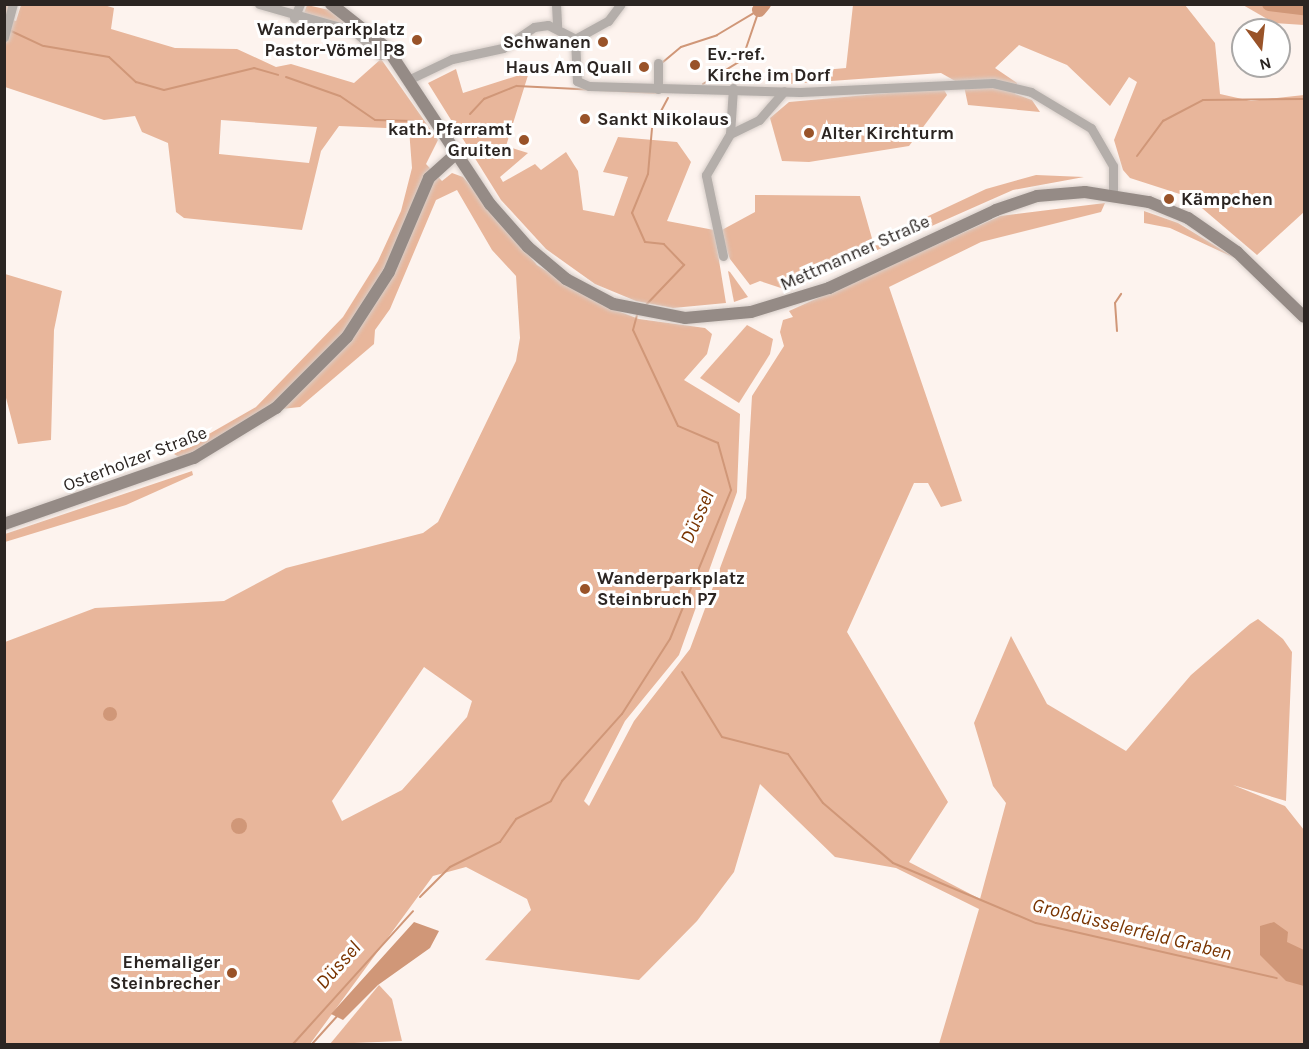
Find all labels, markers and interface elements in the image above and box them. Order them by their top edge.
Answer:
north arrow [1231,18,1291,78]
place label: Wanderparkplatz Pastor-Vömel P8 [257,19,405,62]
place label: Schwanen [503,31,591,53]
marker: Wanderparkplatz Pastor-Vömel P8 [410,33,424,47]
marker: Schwanen [596,35,610,49]
place label: Ev.-ref. Kirche im Dorf [707,44,830,86]
text: N [1257,53,1273,75]
place label: Haus Am Quall [505,56,632,78]
marker: Ev.-ref. Kirche im Dorf [688,58,702,72]
marker: Haus Am Quall [637,60,651,74]
place label: Sankt Nikolaus [597,108,729,130]
marker: Sankt Nikolaus [578,112,592,126]
place label: kath. Pfarramt Gruiten [388,119,512,162]
place label: Alter Kirchturm [821,122,954,144]
marker: Alter Kirchturm [802,126,816,140]
marker: kath. Pfarramt Gruiten [517,133,531,147]
place label: Kämpchen [1181,188,1273,210]
marker: Kämpchen [1162,192,1176,206]
street label: Mettmanner Straße [777,210,933,296]
street label: Osterholzer Straße [60,422,210,496]
water label: Düssel [675,487,719,547]
place label: Wanderparkplatz Steinbruch P7 [597,568,745,610]
marker: Wanderparkplatz Steinbruch P7 [578,582,592,596]
water label: Großdüsselerfeld Graben [1030,893,1234,965]
water label: Düssel [310,936,366,994]
place label: Ehemaliger Steinbrecher [110,952,220,994]
marker: Ehemaliger Steinbrecher [225,966,239,980]

